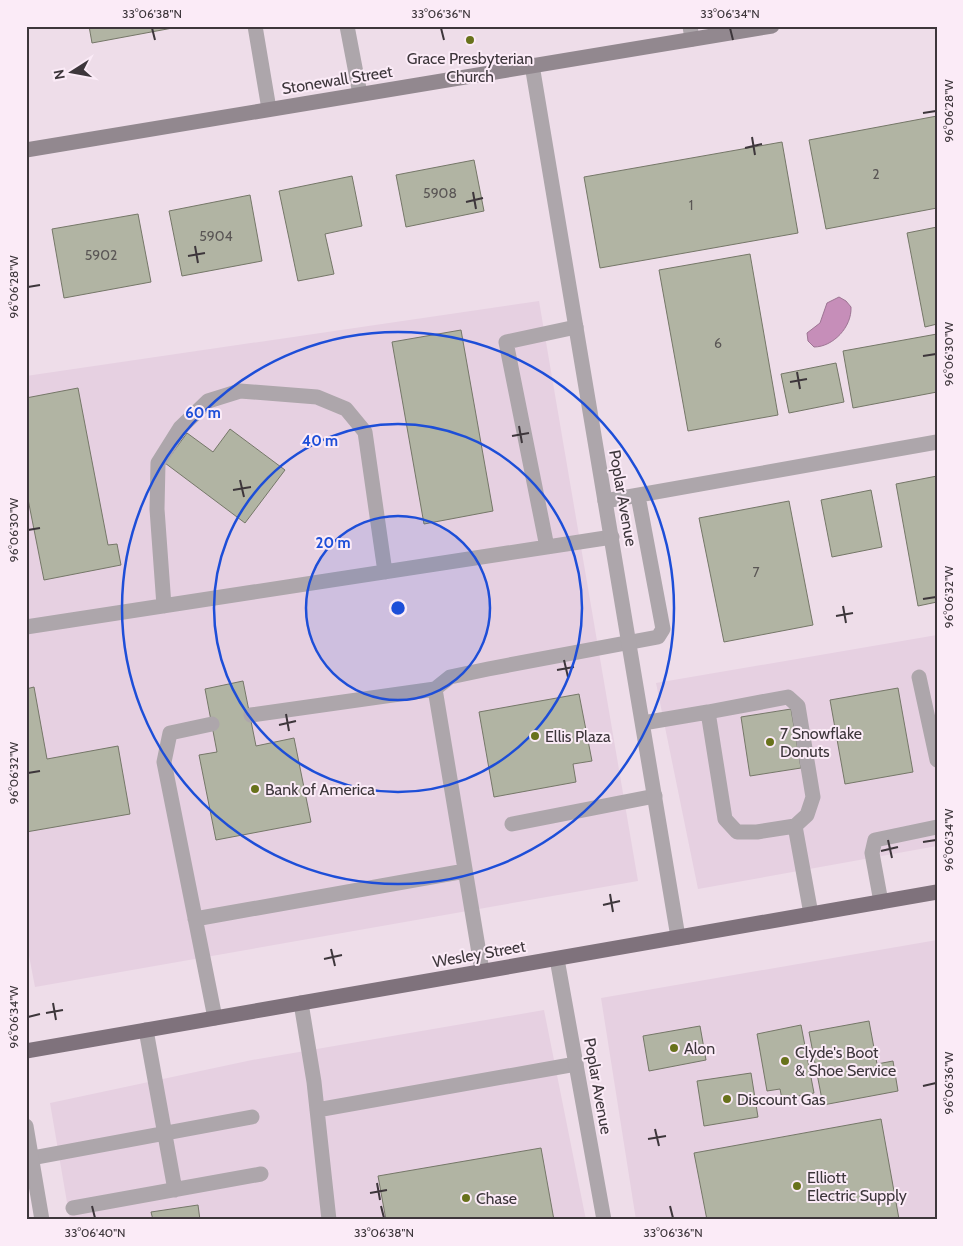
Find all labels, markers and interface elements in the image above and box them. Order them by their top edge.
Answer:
text: 33°06'38"N [122,6,182,21]
text: 33°06'36"N [411,6,471,21]
text: 33°06'34"N [700,6,760,21]
marker: Grace Presbyterian Church [464,34,476,46]
north arrow [48,48,98,98]
place label: Grace Presbyterian Church [407,49,533,86]
street label: Stonewall Street [280,62,394,98]
text: N [49,68,69,81]
text: 96°06'28"W [941,79,956,143]
house number: 2 [872,165,880,183]
house number: 5908 [423,184,457,202]
house number: 1 [689,196,693,214]
house number: 5904 [199,227,233,245]
house number: 5902 [85,246,117,264]
text: 96°06'28"W [6,255,21,319]
text: 96°06'30"W [941,321,956,386]
house number: 6 [714,334,722,352]
text: 60 m [185,404,221,422]
text: 40 m [302,432,338,450]
street label: Poplar Avenue [605,448,641,548]
text: 96°06'30"W [6,497,21,562]
text: 20 m [316,534,350,552]
house number: 7 [752,563,760,581]
text: 96°06'32"W [941,565,956,628]
centre of rings [389,599,407,617]
place label: 7 Snowflake Donuts [780,724,862,761]
place label: Ellis Plaza [545,727,611,746]
marker: Ellis Plaza [529,730,541,742]
marker: 7 Snowflake Donuts [764,736,776,748]
text: 96°06'32"W [6,741,21,804]
place label: Bank of America [265,780,375,799]
marker: Bank of America [249,783,261,795]
text: 96°06'34"W [941,808,956,871]
street label: Wesley Street [431,936,528,972]
text: 96°06'34"W [6,985,21,1048]
street label: Poplar Avenue [580,1036,616,1136]
place label: Alon [684,1039,715,1058]
marker: Alon [668,1042,680,1054]
place label: Clyde's Boot & Shoe Service [795,1043,896,1080]
text: 96°06'36"W [941,1051,956,1114]
marker: Clyde's Boot & Shoe Service [779,1055,791,1067]
place label: Discount Gas [737,1090,826,1109]
marker: Discount Gas [721,1093,733,1105]
place label: Elliott Electric Supply [807,1168,907,1205]
marker: Elliott Electric Supply [791,1180,803,1192]
place label: Chase [476,1189,517,1208]
marker: Chase [460,1192,472,1204]
text: 33°06'40"N [64,1225,126,1240]
text: 33°06'38"N [354,1225,414,1240]
text: 33°06'36"N [643,1225,703,1240]

